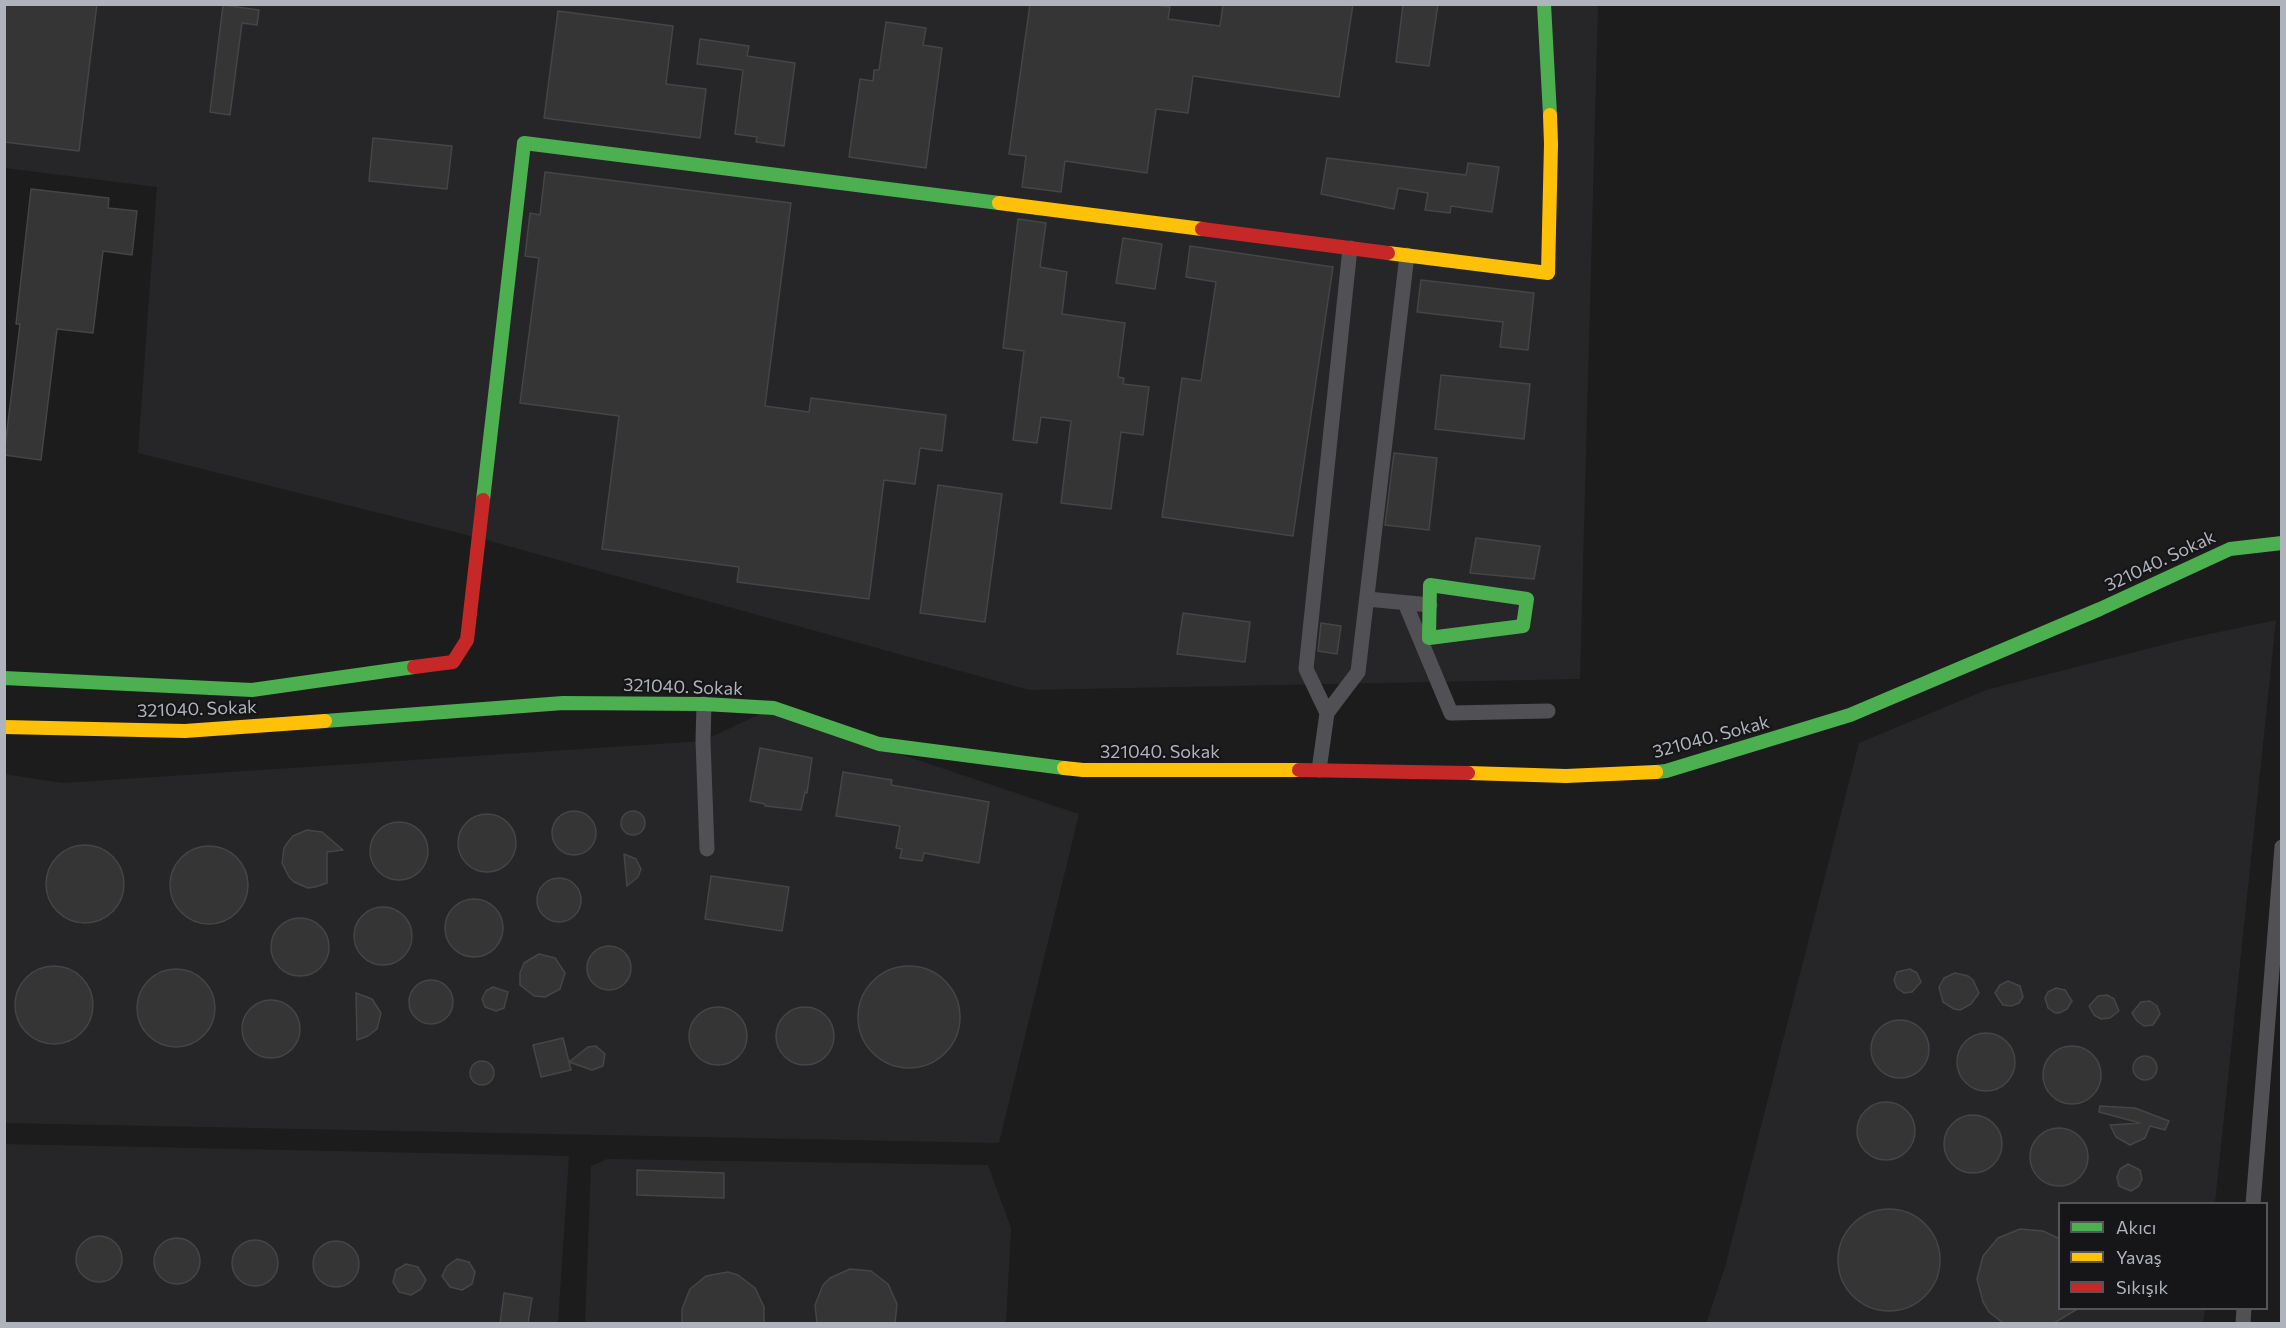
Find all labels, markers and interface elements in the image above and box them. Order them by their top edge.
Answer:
street label: 321040. Sokak [2101,526,2219,596]
street label: 321040. Sokak [623,674,743,700]
street label: 321040. Sokak [137,696,257,722]
street label: 321040. Sokak [1650,711,1772,763]
street label: 321040. Sokak [1100,741,1220,763]
legend [2058,1202,2268,1310]
text: Akıcı [2116,1216,2156,1238]
text: Yavaş [2116,1246,2162,1268]
text: Sıkışık [2116,1276,2168,1298]

